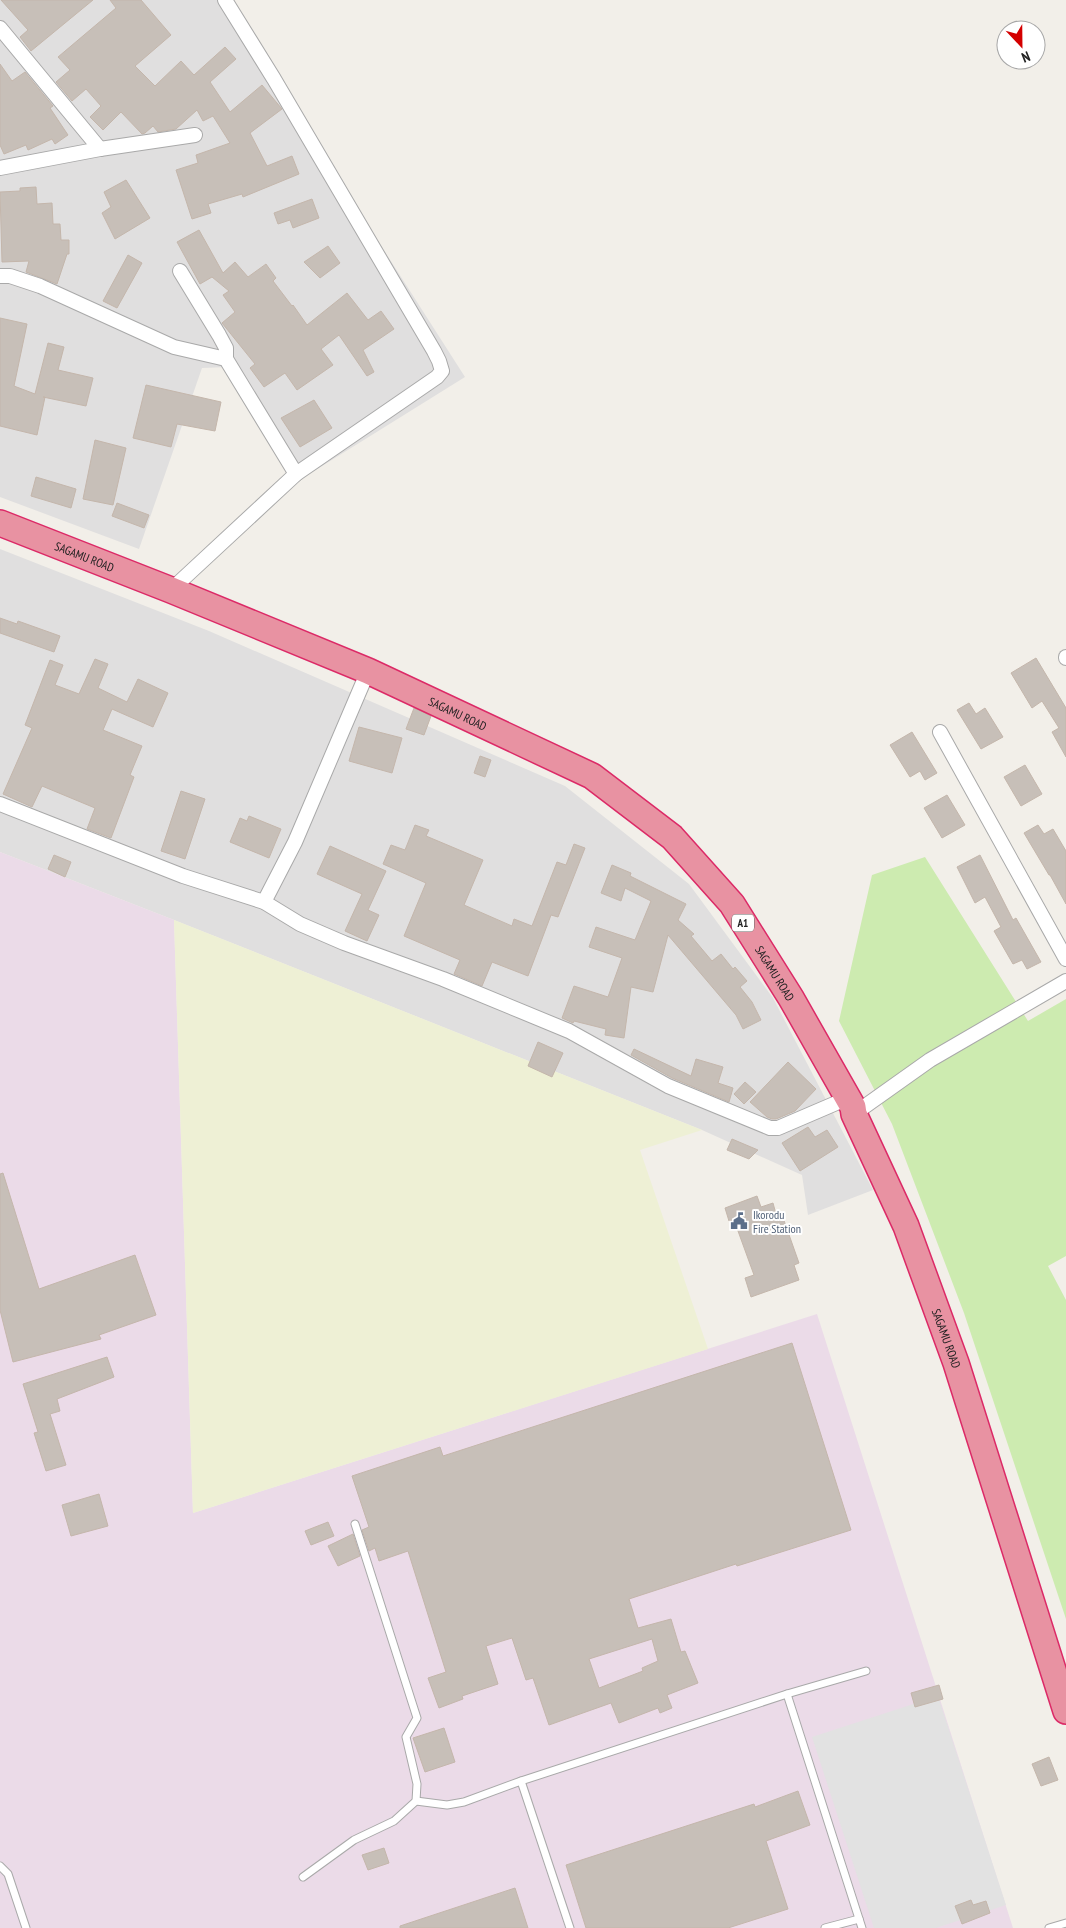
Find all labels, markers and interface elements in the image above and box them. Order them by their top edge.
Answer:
north arrow [996,20,1046,70]
text: N [1019,47,1033,67]
street label: SAGAMU ROAD [53,538,117,575]
street label: SAGAMU ROAD [427,693,489,733]
road number: A1 [732,914,754,931]
street label: SAGAMU ROAD [752,943,798,1003]
place label: Ikorodu Fire Station [753,1207,801,1236]
public building icon: Ikorodu Fire Station [729,1211,749,1231]
street label: SAGAMU ROAD [929,1306,965,1370]

